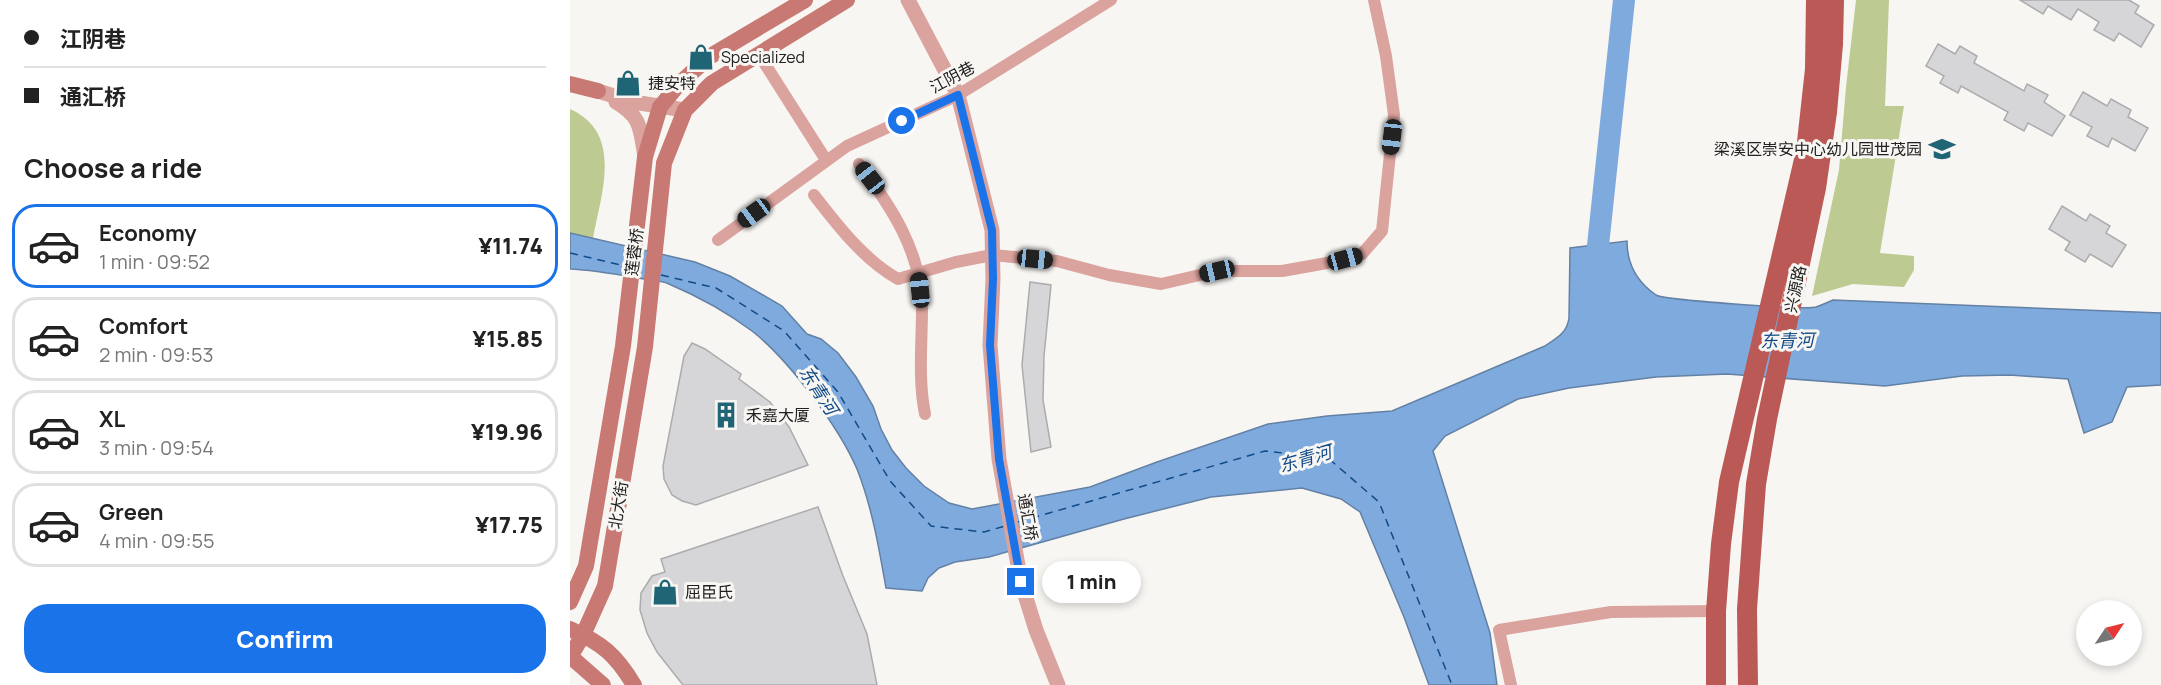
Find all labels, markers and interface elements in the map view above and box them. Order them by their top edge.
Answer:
text: 江阴巷 [60,24,126,54]
shop icon: Specialized [686,42,716,72]
place label: Specialized [721,46,805,68]
street label: 江阴巷 [926,56,978,98]
shop icon: 捷安特 [613,68,643,98]
place label: 捷安特 [648,72,696,94]
text: 通汇桥 [60,82,126,112]
route start [888,107,915,134]
car [1381,118,1403,156]
school or university icon: 梁溪区崇安中心幼儿园世茂园 [1927,134,1957,164]
place label: 梁溪区崇安中心幼儿园世茂园 [1714,138,1922,160]
text: Choose a ride [24,149,202,186]
car [852,158,888,198]
car [734,195,774,231]
text: Economy [99,218,197,248]
icon: car [27,219,81,273]
street label: 莲蓉桥 [620,227,648,277]
text: ¥11.74 [478,231,543,261]
car [1325,246,1365,272]
text: 1 min · 09:52 [99,248,210,275]
car [1016,248,1054,270]
car [1197,258,1237,284]
street label: 兴源路 [1779,263,1811,315]
car [909,271,931,309]
text: Comfort [99,311,188,341]
icon: car [27,312,81,366]
text: ¥15.85 [472,324,543,354]
water label: 东青河 [1760,327,1817,352]
text: 2 min · 09:53 [99,341,214,368]
water label: 东青河 [794,361,845,422]
building icon: 禾嘉大厦 [711,400,741,430]
text: XL [99,404,125,434]
place label: 禾嘉大厦 [746,404,810,426]
icon: car [27,405,81,459]
text: ¥19.96 [471,417,543,447]
text: 3 min · 09:54 [99,434,214,461]
water label: 东青河 [1276,438,1337,477]
street label: 北大街 [603,480,633,530]
street label: 通汇桥 [1013,491,1043,543]
text: Green [99,497,164,527]
icon: car [27,498,81,552]
text: ¥17.75 [475,510,543,540]
text: 4 min · 09:55 [99,527,215,554]
callout: 1 min [1042,561,1141,603]
route end [1007,568,1034,595]
text: 1 min [1066,568,1117,595]
shop icon: 屈臣氏 [650,577,680,607]
place label: 屈臣氏 [685,581,733,603]
north arrow [2076,600,2142,666]
map controls [2076,600,2142,666]
button: Confirm [24,604,546,673]

